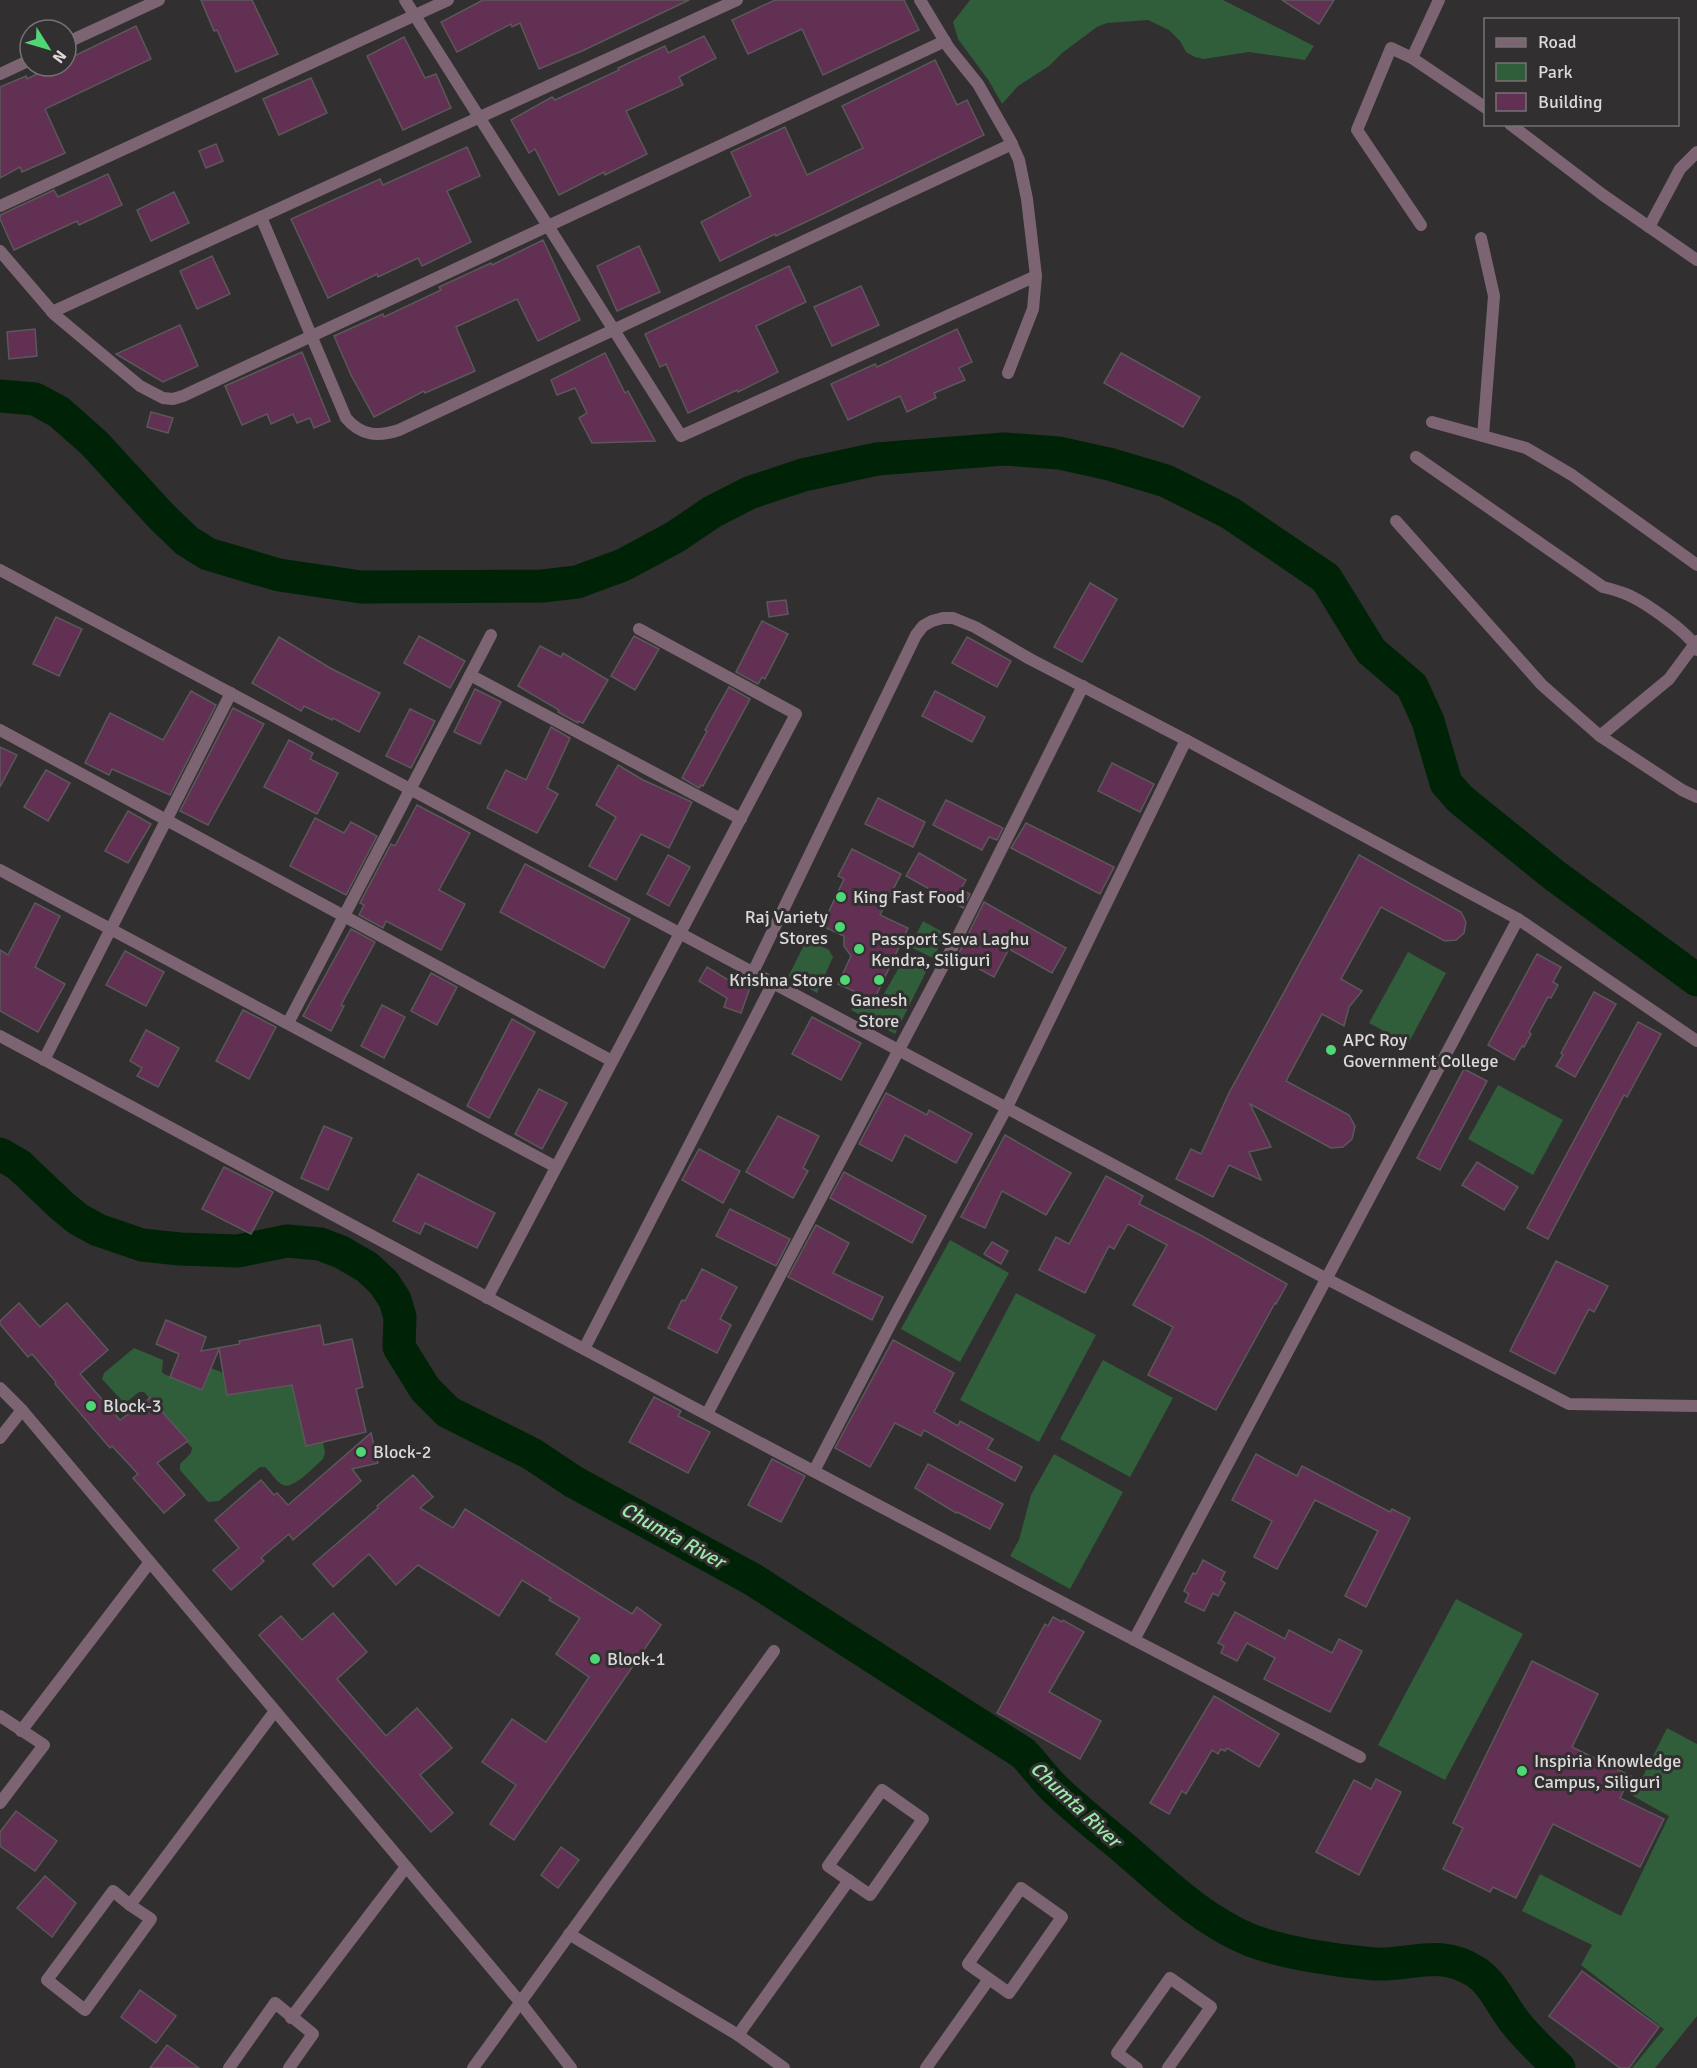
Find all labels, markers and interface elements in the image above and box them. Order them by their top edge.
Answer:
north arrow [18,18,78,78]
legend [1484,18,1679,126]
text: Road [1538,31,1577,53]
text: N [48,46,71,67]
text: Park [1538,61,1573,83]
text: Building [1538,91,1602,113]
place label: King Fast Food [853,886,965,908]
marker: King Fast Food [834,890,848,904]
place label: Raj Variety Stores [745,906,829,949]
marker: Raj Variety Stores [833,920,847,934]
place label: Passport Seva Laghu Kendra, Siliguri [871,928,1029,971]
marker: Passport Seva Laghu Kendra, Siliguri [852,942,866,956]
place label: Krishna Store [729,969,833,991]
marker: Krishna Store [838,973,852,987]
marker: Ganesh Store [872,973,886,987]
place label: Ganesh Store [850,989,908,1032]
place label: APC Roy Government College [1343,1029,1498,1072]
marker: APC Roy Government College [1324,1043,1338,1057]
place label: Block-3 [103,1395,161,1417]
marker: Block-3 [84,1399,98,1413]
place label: Block-2 [373,1441,431,1463]
marker: Block-2 [354,1445,368,1459]
water label: Chumta River [616,1497,731,1575]
place label: Block-1 [607,1648,665,1670]
marker: Block-1 [588,1652,602,1666]
place label: Inspiria Knowledge Campus, Siliguri [1534,1750,1681,1793]
water label: Chumta River [1025,1756,1128,1854]
marker: Inspiria Knowledge Campus, Siliguri [1515,1764,1529,1778]

